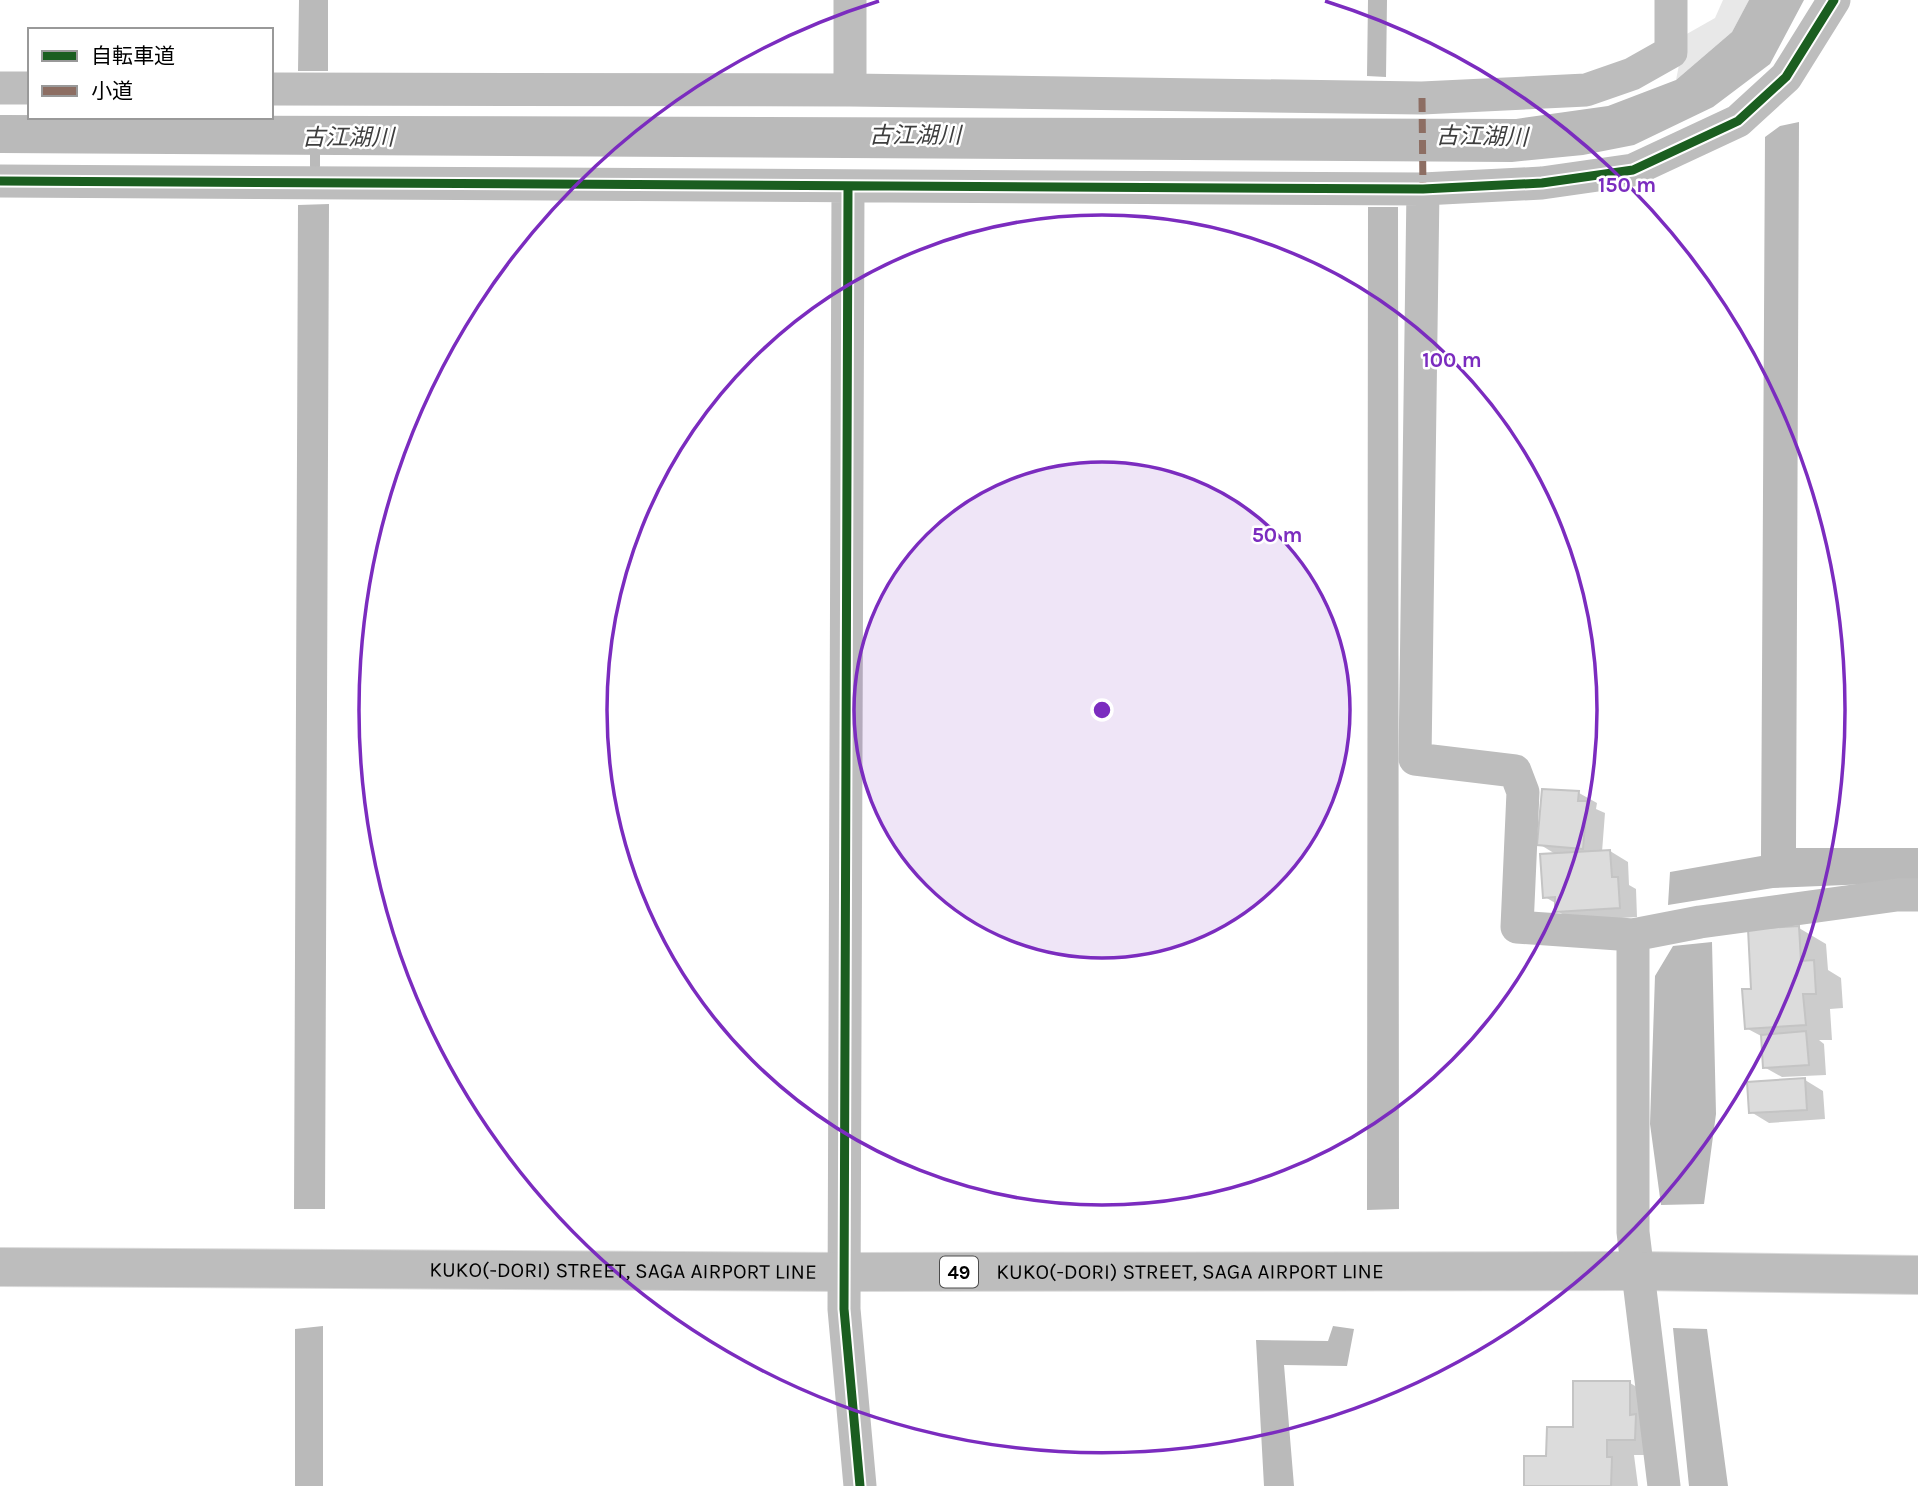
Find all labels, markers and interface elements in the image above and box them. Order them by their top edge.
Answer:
legend [28,28,273,119]
text: 自転車道 [91,44,175,68]
text: 小道 [91,79,133,103]
water label: 古江湖川 [869,122,964,149]
water label: 古江湖川 [1436,122,1531,151]
water label: 古江湖川 [302,124,397,151]
text: 150 m [1598,173,1656,197]
text: 100 m [1422,348,1482,372]
text: 50 m [1252,523,1302,547]
centre of rings [1090,698,1114,722]
road number: 49 [940,1256,978,1288]
street label: KUKO(-DORI) STREET, SAGA AIRPORT LINE [429,1258,817,1284]
street label: KUKO(-DORI) STREET, SAGA AIRPORT LINE [996,1259,1384,1284]

